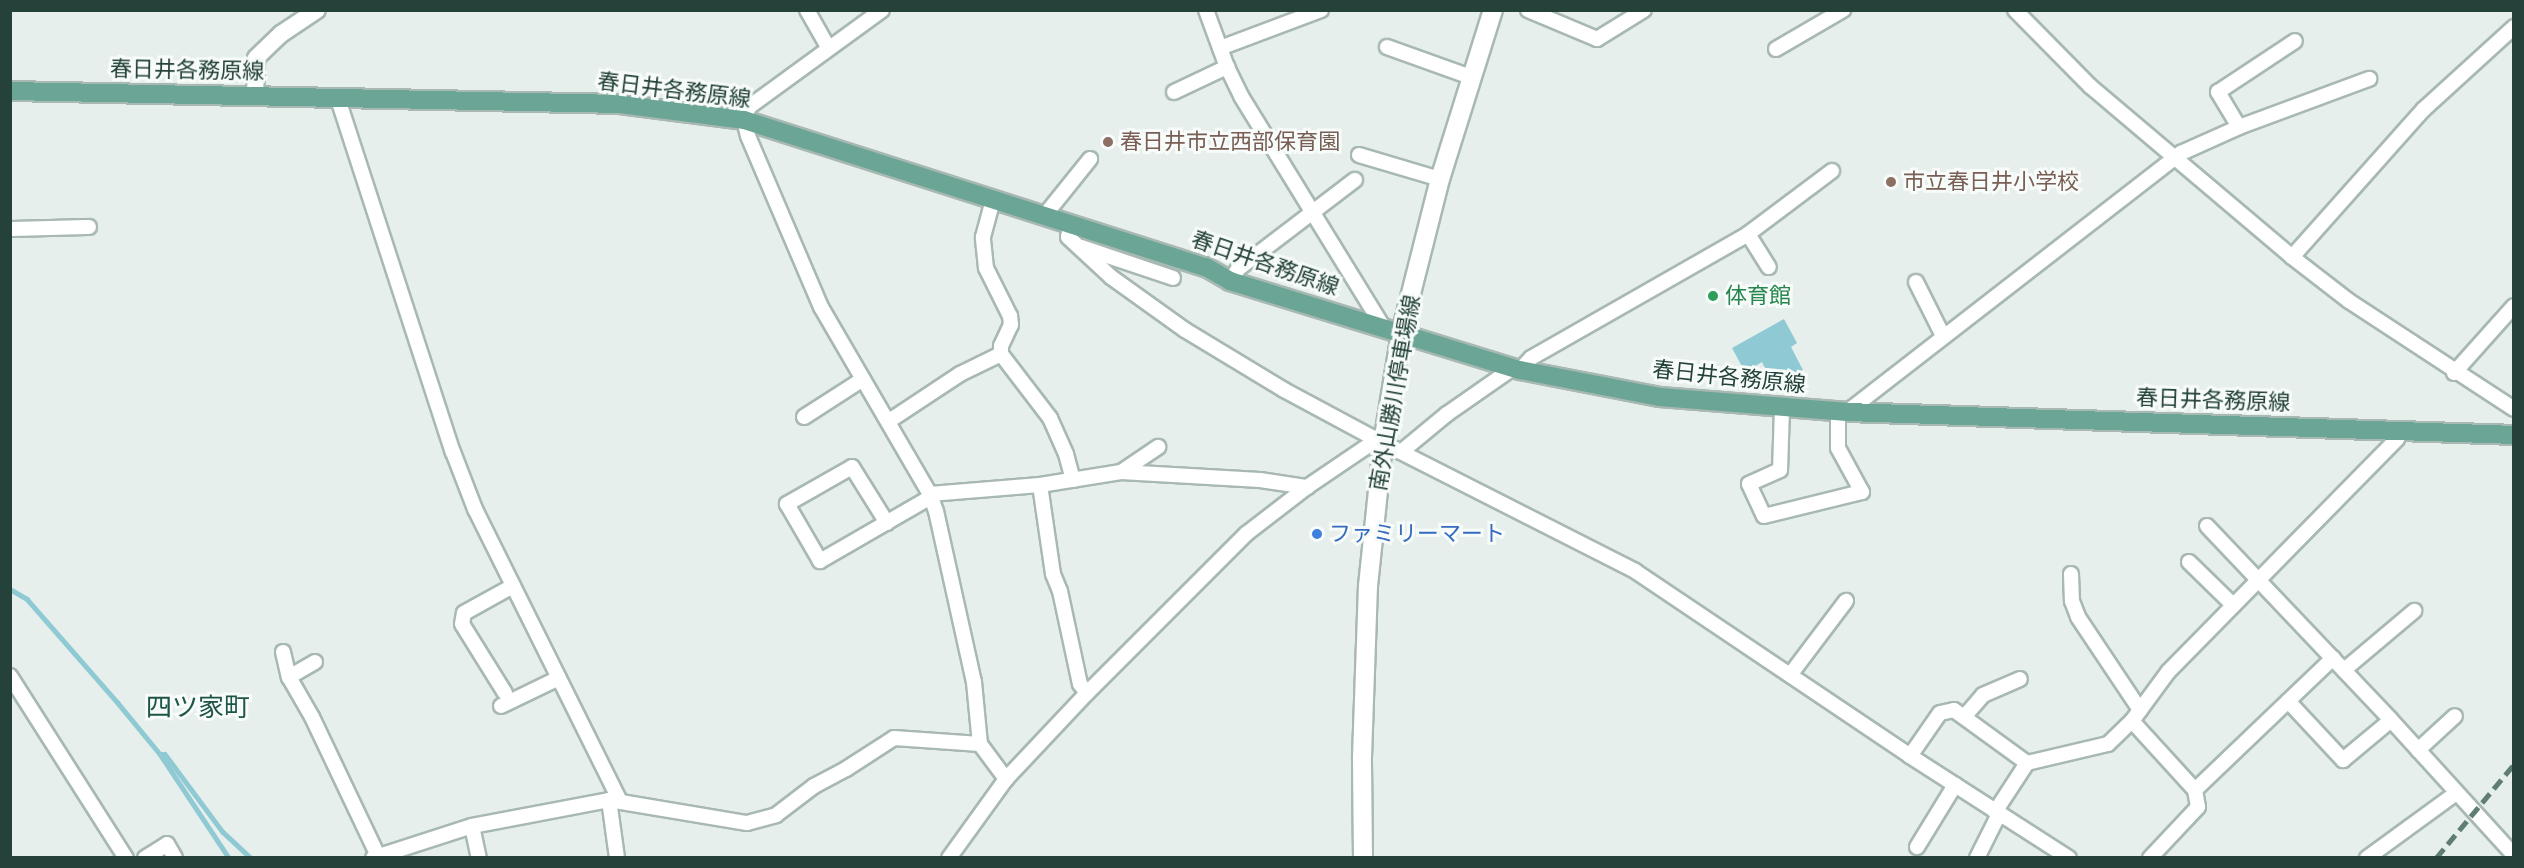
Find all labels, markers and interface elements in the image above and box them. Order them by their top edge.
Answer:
street label: 春日井各務原線 [110,55,264,85]
street label: 春日井各務原線 [596,68,752,112]
place label: 春日井市立西部保育園 [1120,129,1340,155]
marker: 春日井市立西部保育園 [1101,135,1115,149]
place label: 市立春日井小学校 [1903,169,2079,195]
marker: 市立春日井小学校 [1884,175,1898,189]
street label: 春日井各務原線 [1188,225,1342,301]
place label: 体育館 [1725,283,1791,309]
marker: 体育館 [1706,289,1720,303]
street label: 南外山勝川停車場線 [1365,293,1425,493]
street label: 春日井各務原線 [1651,356,1807,398]
street label: 春日井各務原線 [2136,384,2290,416]
place label: ファミリーマート [1329,521,1505,547]
marker: ファミリーマート [1310,527,1324,541]
district label: 四ツ家町 [146,692,250,724]

